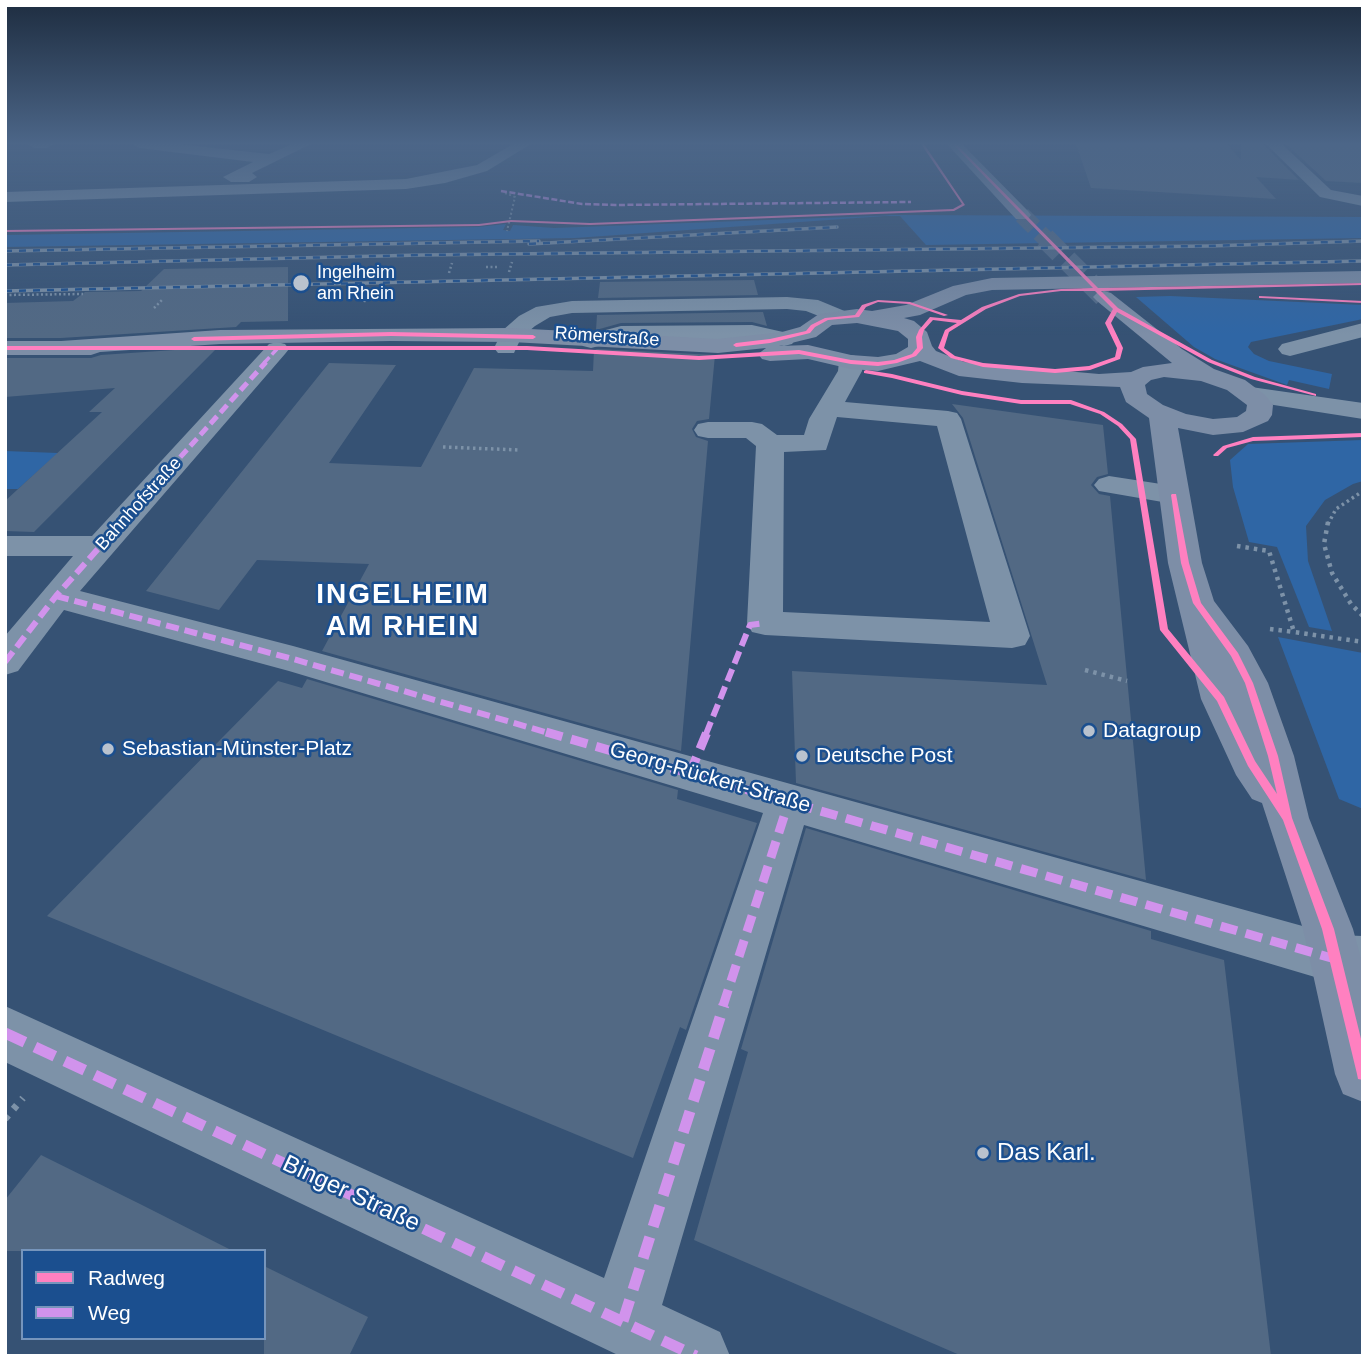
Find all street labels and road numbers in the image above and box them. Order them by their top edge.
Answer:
street label: Römerstraße [554,323,660,351]
street label: Bahnhofstraße [91,453,187,555]
street label: Georg-Rückert-Straße [607,737,813,819]
street label: Binger Straße [278,1150,424,1238]

